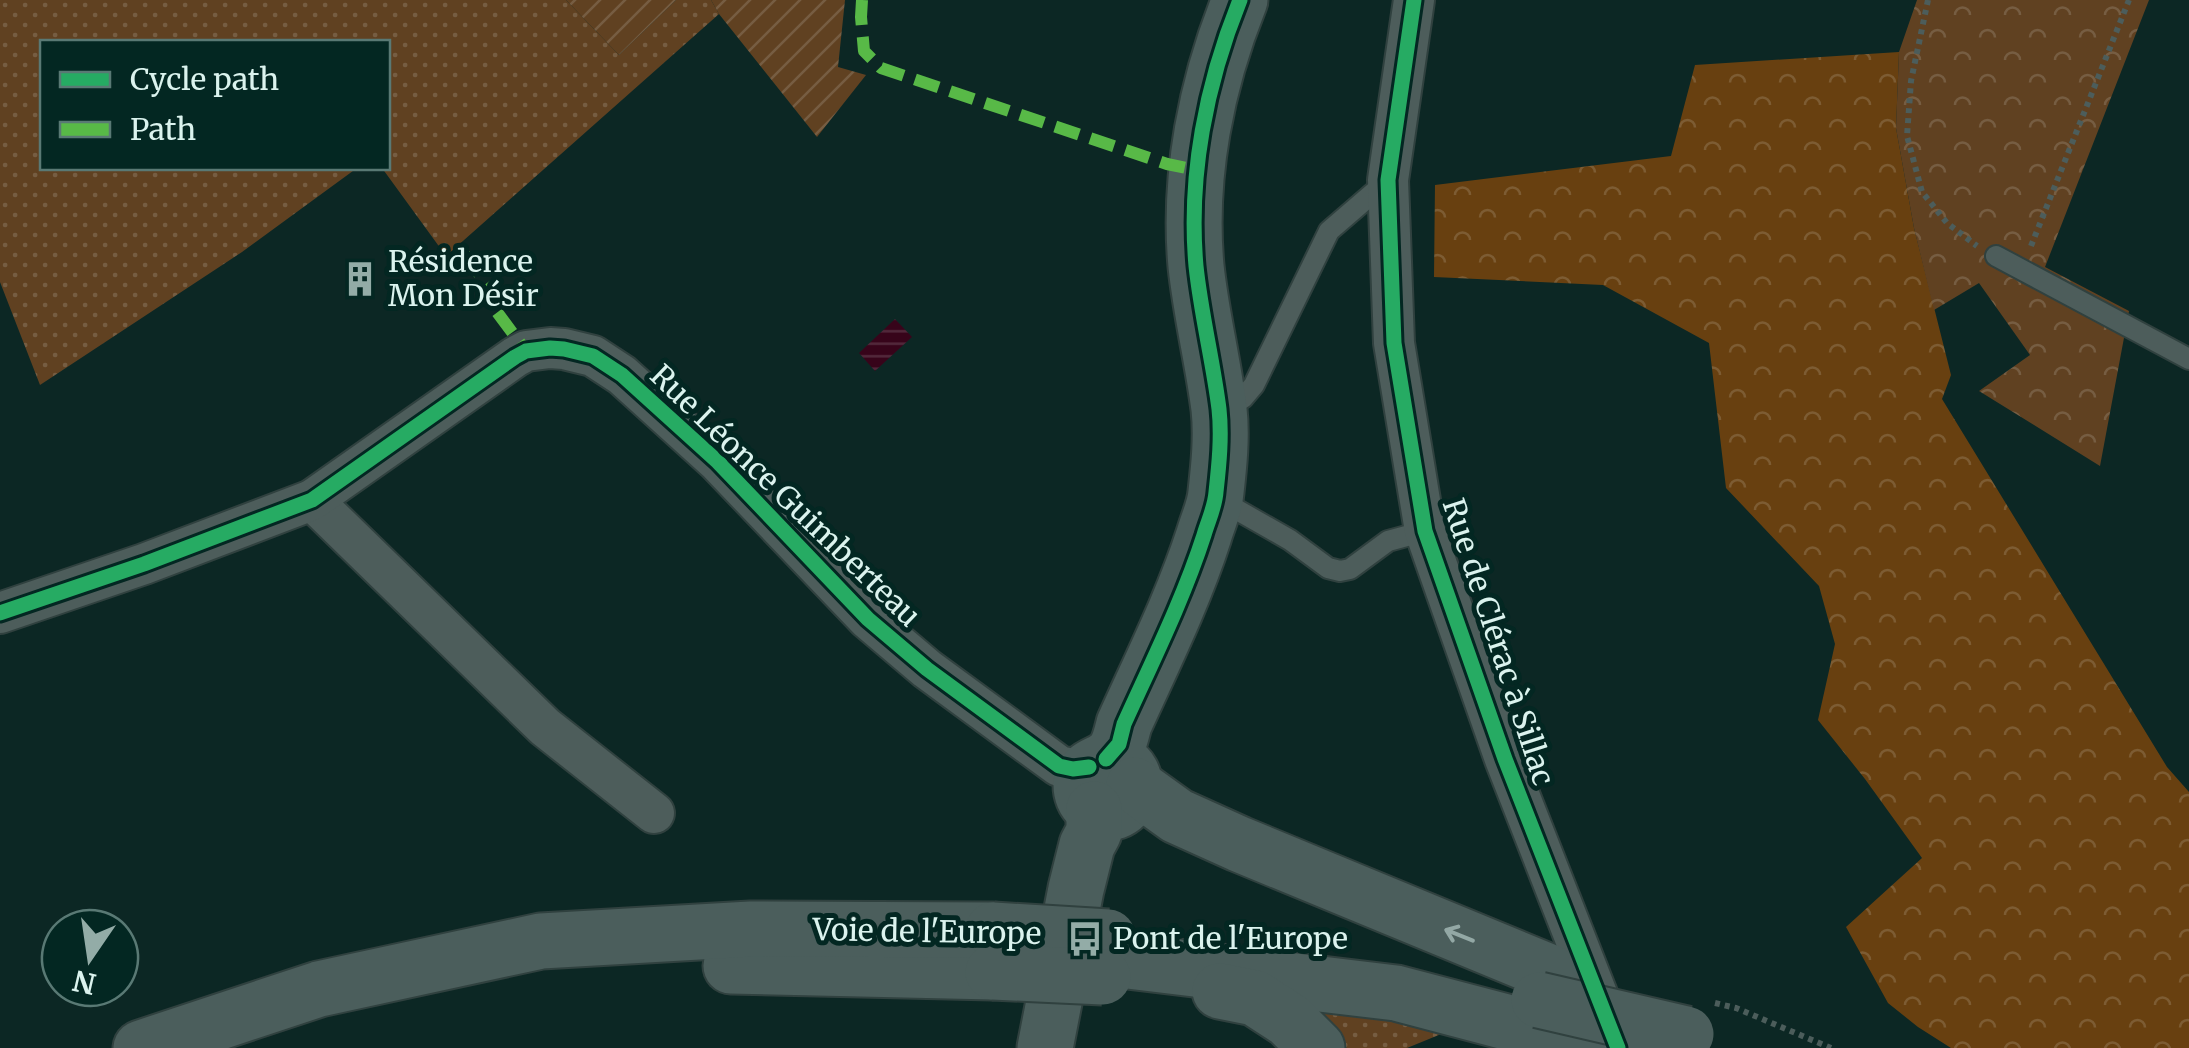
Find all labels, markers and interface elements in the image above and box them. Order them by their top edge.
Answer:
legend [40,40,390,170]
text: Cycle path [130,60,279,98]
text: Path [130,110,196,148]
place label: Résidence Mon Désir [388,242,539,314]
building icon: Résidence Mon Désir [341,260,379,298]
street label: Rue Léonce Guimberteau [643,356,929,634]
street label: Rue de Clérac à Sillac [1435,494,1563,790]
north arrow [40,908,140,1008]
street label: Voie de l'Europe [811,910,1042,952]
place label: Pont de l'Europe [1113,919,1348,957]
bus stop icon: Pont de l'Europe [1066,920,1104,958]
one-way arrow [1444,924,1475,942]
text: N [70,962,99,1002]

